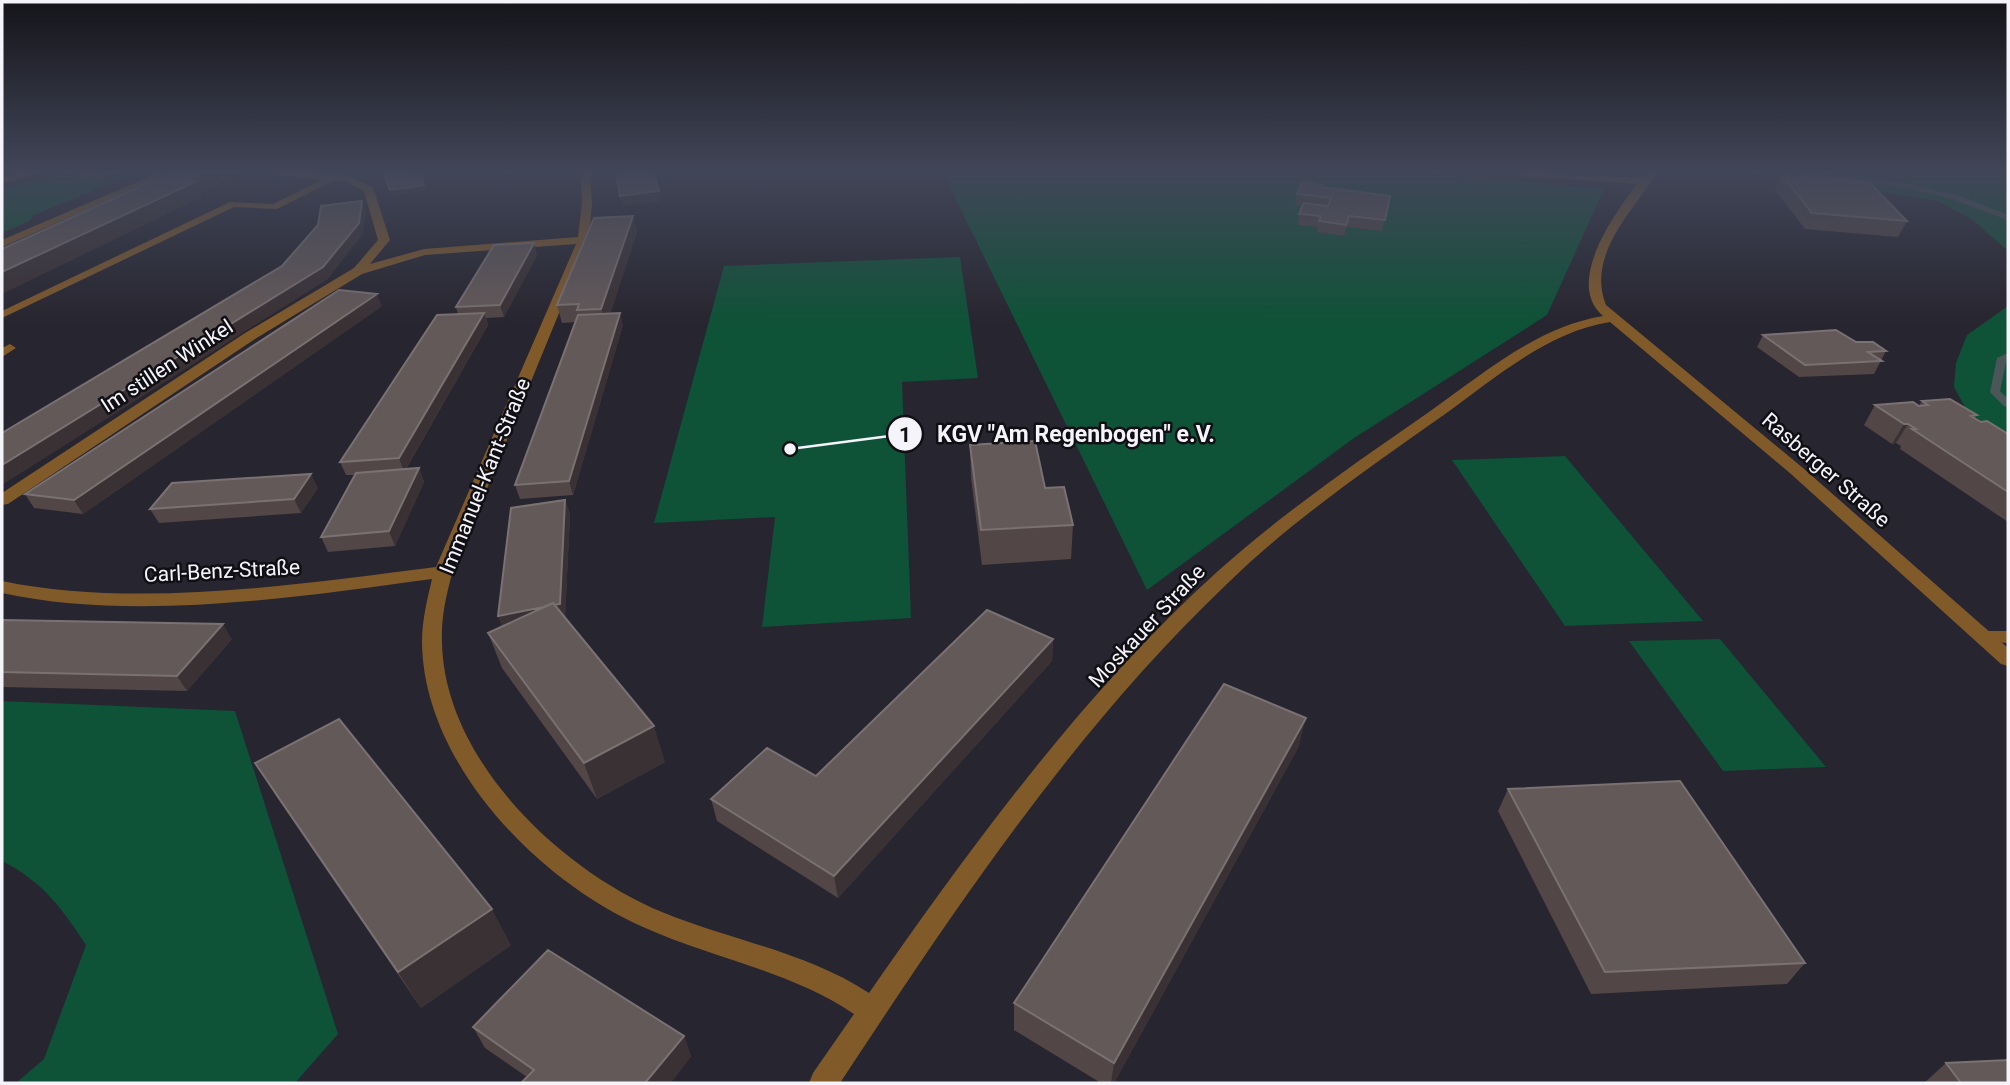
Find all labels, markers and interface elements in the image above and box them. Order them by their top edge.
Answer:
street label: Im stillen Winkel [97,314,237,418]
street label: Immanuel-Kant-Straße [435,375,535,577]
street label: Rasberger Straße [1757,408,1895,532]
callout: KGV "Am Regenbogen" e.V. [888,412,1229,456]
text: KGV "Am Regenbogen" e.V. [937,421,1215,448]
text: 1 [899,423,911,447]
street label: Carl-Benz-Straße [143,555,301,587]
street label: Moskauer Straße [1084,560,1210,692]

